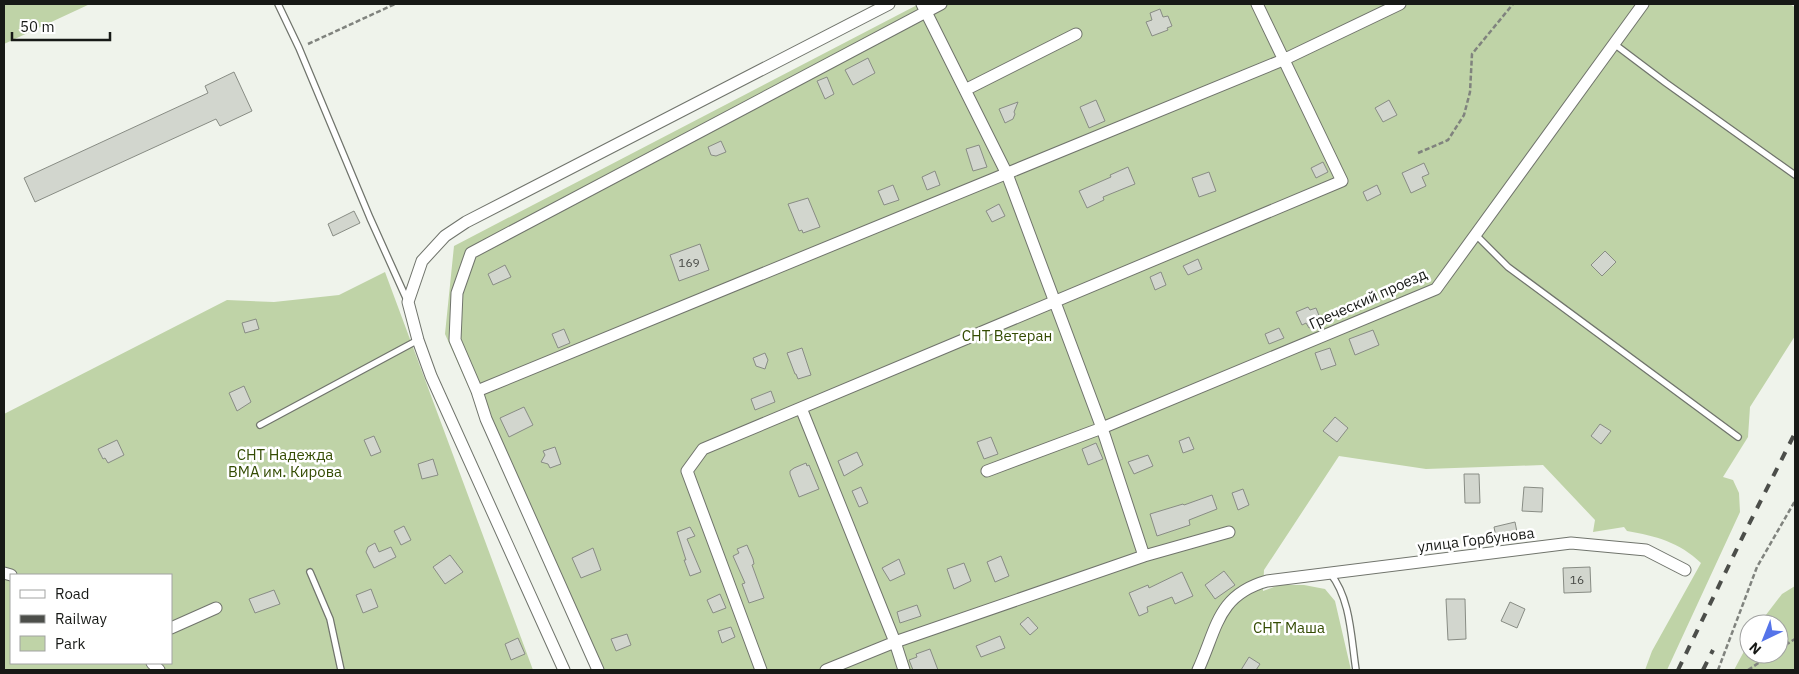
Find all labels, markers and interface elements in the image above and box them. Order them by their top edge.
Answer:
scale bar [12,10,110,42]
text: 50 m [20,17,55,36]
house number: 169 [678,255,700,270]
street label: Греческий проезд [1306,264,1430,333]
park label: СНТ Ветеран [962,326,1052,345]
park label: СНТ Надежда ВМА им. Кирова [228,445,342,481]
street label: улица Горбунова [1416,523,1535,556]
house number: 16 [1570,572,1584,587]
legend [10,574,172,664]
text: Road [55,584,90,603]
text: Railway [55,609,108,628]
north arrow [1739,614,1789,664]
park label: СНТ Маша [1253,618,1325,637]
text: Park [55,634,85,653]
text: N [1745,638,1765,659]

